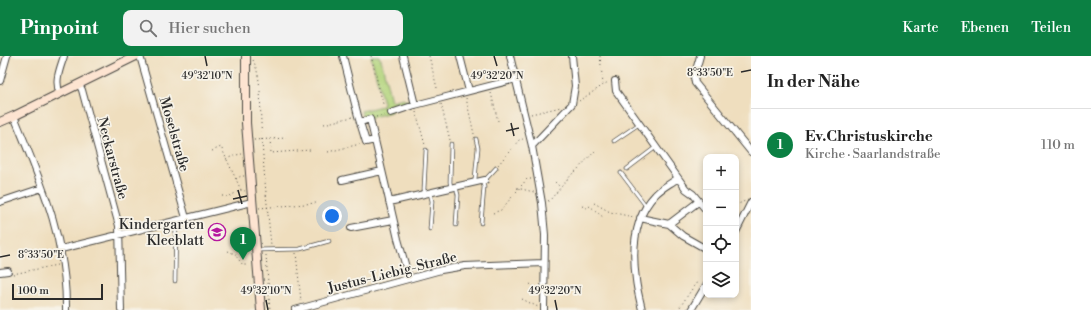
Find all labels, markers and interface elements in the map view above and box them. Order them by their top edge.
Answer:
search box [123,10,403,46]
text: Pinpoint [20,16,99,40]
icon: search [137,17,159,39]
text: Hier suchen [169,19,251,38]
text: Karte [902,19,939,37]
text: Ebenen [961,19,1009,37]
text: Teilen [1031,19,1071,37]
text: 8°33'50"E [687,67,733,79]
text: 49°32'10"N [181,70,233,82]
text: 49°32'20"N [471,70,524,82]
text: In der Nähe [767,71,860,93]
street label: Moselstraße [155,95,193,174]
street label: Neckarstraße [92,115,132,201]
text: Ev.Christuskirche [805,127,933,146]
text: 1 [777,137,783,153]
text: 110 m [1041,137,1075,153]
text: Kirche · Saarlandstraße [805,146,941,162]
map controls [703,154,739,298]
button: + [703,154,739,190]
button: − [703,190,739,226]
your location [322,206,342,226]
place label: Kindergarten Kleeblatt [119,216,205,250]
school or university icon: Kindergarten Kleeblatt [207,222,227,242]
button: locate [703,226,739,262]
pin: 1 [230,227,256,260]
street label: Justus-Liebig-Straße [325,248,459,298]
text: 8°33'50"E [18,249,64,261]
button: layers [703,262,739,298]
scale bar [12,282,103,301]
text: 100 m [18,284,49,298]
text: 49°32'10"N [240,285,292,297]
text: 49°32'20"N [529,285,582,297]

